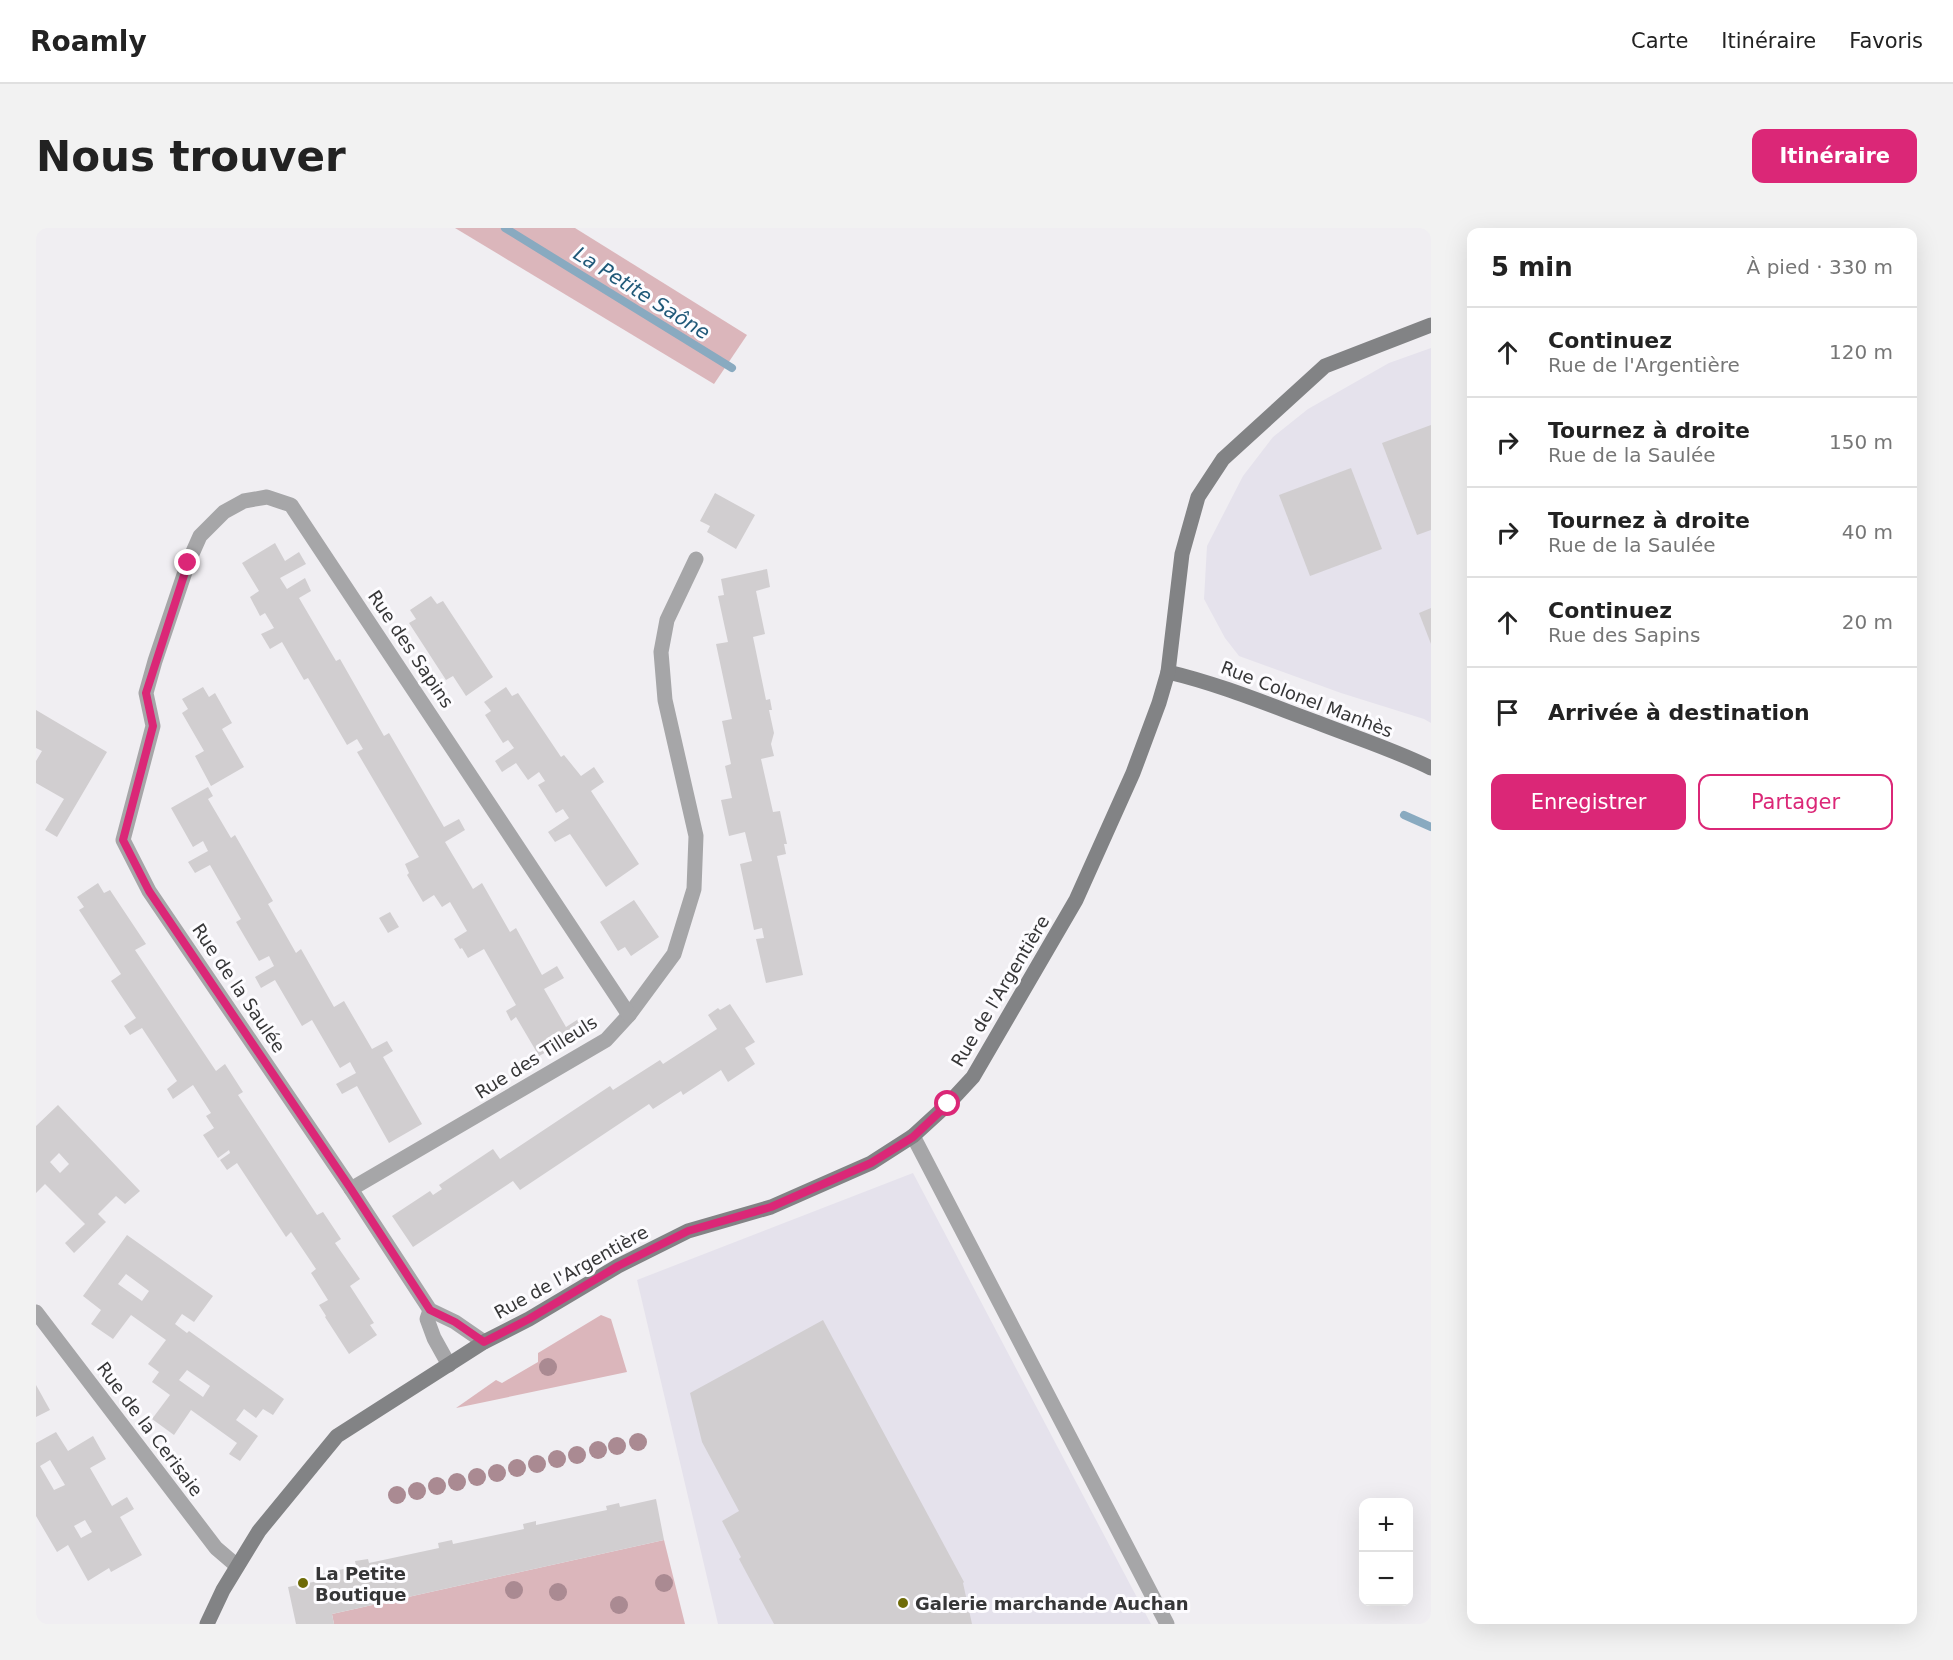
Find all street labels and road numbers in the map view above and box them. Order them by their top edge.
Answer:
street label: Rue des Sapins [364,586,458,712]
street label: Rue Colonel Manhès [1218,656,1396,742]
street label: Rue de l'Argentière [947,912,1053,1070]
street label: Rue de la Saulée [188,920,290,1056]
street label: Rue des Tilleuls [471,1011,601,1103]
street label: Rue de l'Argentière [490,1221,652,1323]
street label: Rue de la Cerisaie [93,1358,207,1500]

